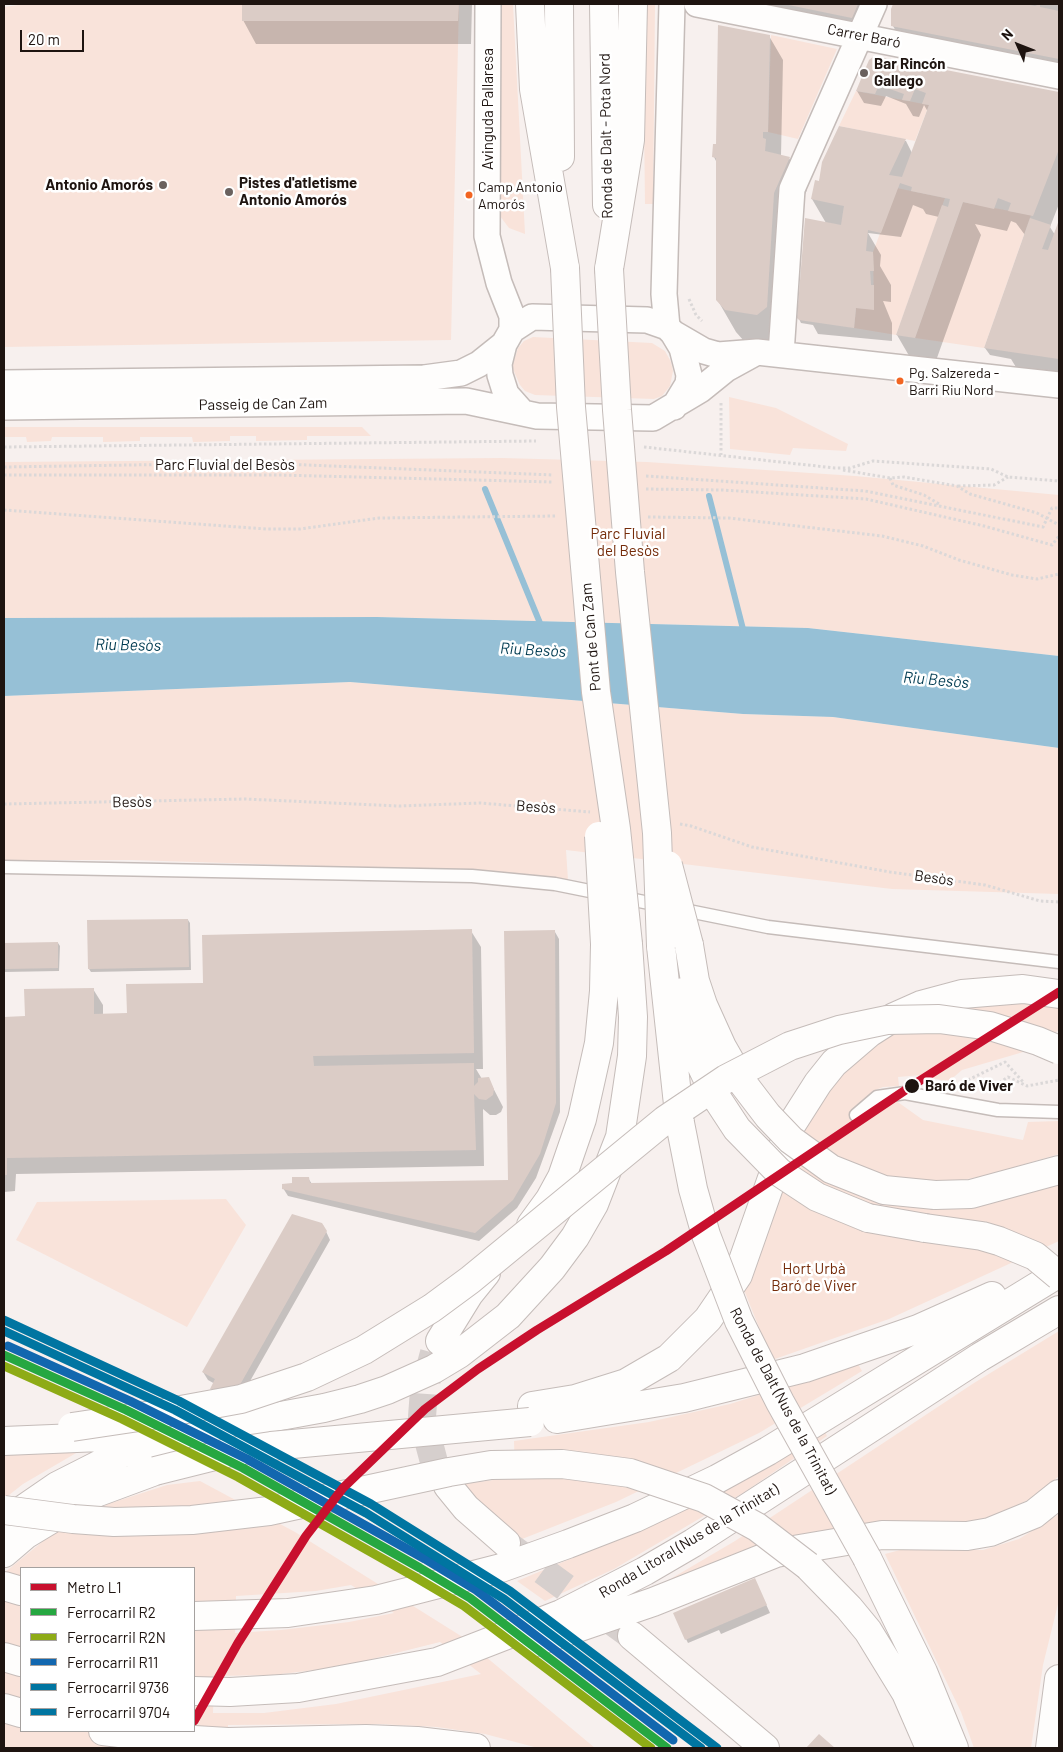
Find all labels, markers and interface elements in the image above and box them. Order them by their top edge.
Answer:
scale bar [22,20,86,52]
street label: Carrer Baró [826,20,902,52]
north arrow [993,20,1043,70]
text: N [998,25,1016,43]
text: 20 m [28,30,60,48]
street label: Avinguda Pallaresa [479,48,497,170]
street label: Ronda de Dalt - Pota Nord [596,53,616,219]
place label: Bar Rincón Gallego [874,55,946,90]
marker: Bar Rincón Gallego [858,67,870,79]
place label: Pistes d'atletisme Antonio Amorós [239,174,357,209]
place label: Antonio Amorós [45,176,153,194]
marker: Antonio Amorós [157,179,169,191]
place label: Camp Antonio Amorós [478,179,563,212]
marker: Pistes d'atletisme Antonio Amorós [223,186,235,198]
marker: Camp Antonio Amorós [464,190,474,200]
place label: Pg. Salzereda - Barri Riu Nord [909,365,999,398]
marker: Pg. Salzereda - Barri Riu Nord [895,376,905,386]
street label: Passeig de Can Zam [198,394,328,414]
street label: Parc Fluvial del Besòs [155,456,295,474]
park label: Parc Fluvial del Besòs [591,525,665,560]
street label: Pont de Can Zam [577,582,605,692]
water label: Riu Besòs [95,635,161,655]
water label: Riu Besòs [500,639,566,661]
water label: Riu Besòs [902,668,970,692]
street label: Besòs [112,793,152,811]
street label: Besòs [516,797,556,817]
street label: Besòs [913,866,955,890]
marker: Baró de Viver [903,1077,921,1095]
place label: Baró de Viver [925,1077,1013,1095]
park label: Hort Urbà Baró de Viver [771,1260,857,1295]
street label: Ronda de Dalt (Nus de la Trinitat) [726,1304,840,1498]
street label: Ronda Litoral (Nus de la Trinitat) [596,1480,782,1602]
legend [20,1567,195,1732]
text: Metro L1 [67,1578,121,1596]
text: Ferrocarril R2 [67,1603,156,1621]
text: Ferrocarril R2N [67,1628,166,1646]
text: Ferrocarril R11 [67,1653,158,1671]
text: Ferrocarril 9736 [67,1678,169,1696]
text: Ferrocarril 9704 [67,1703,170,1721]

